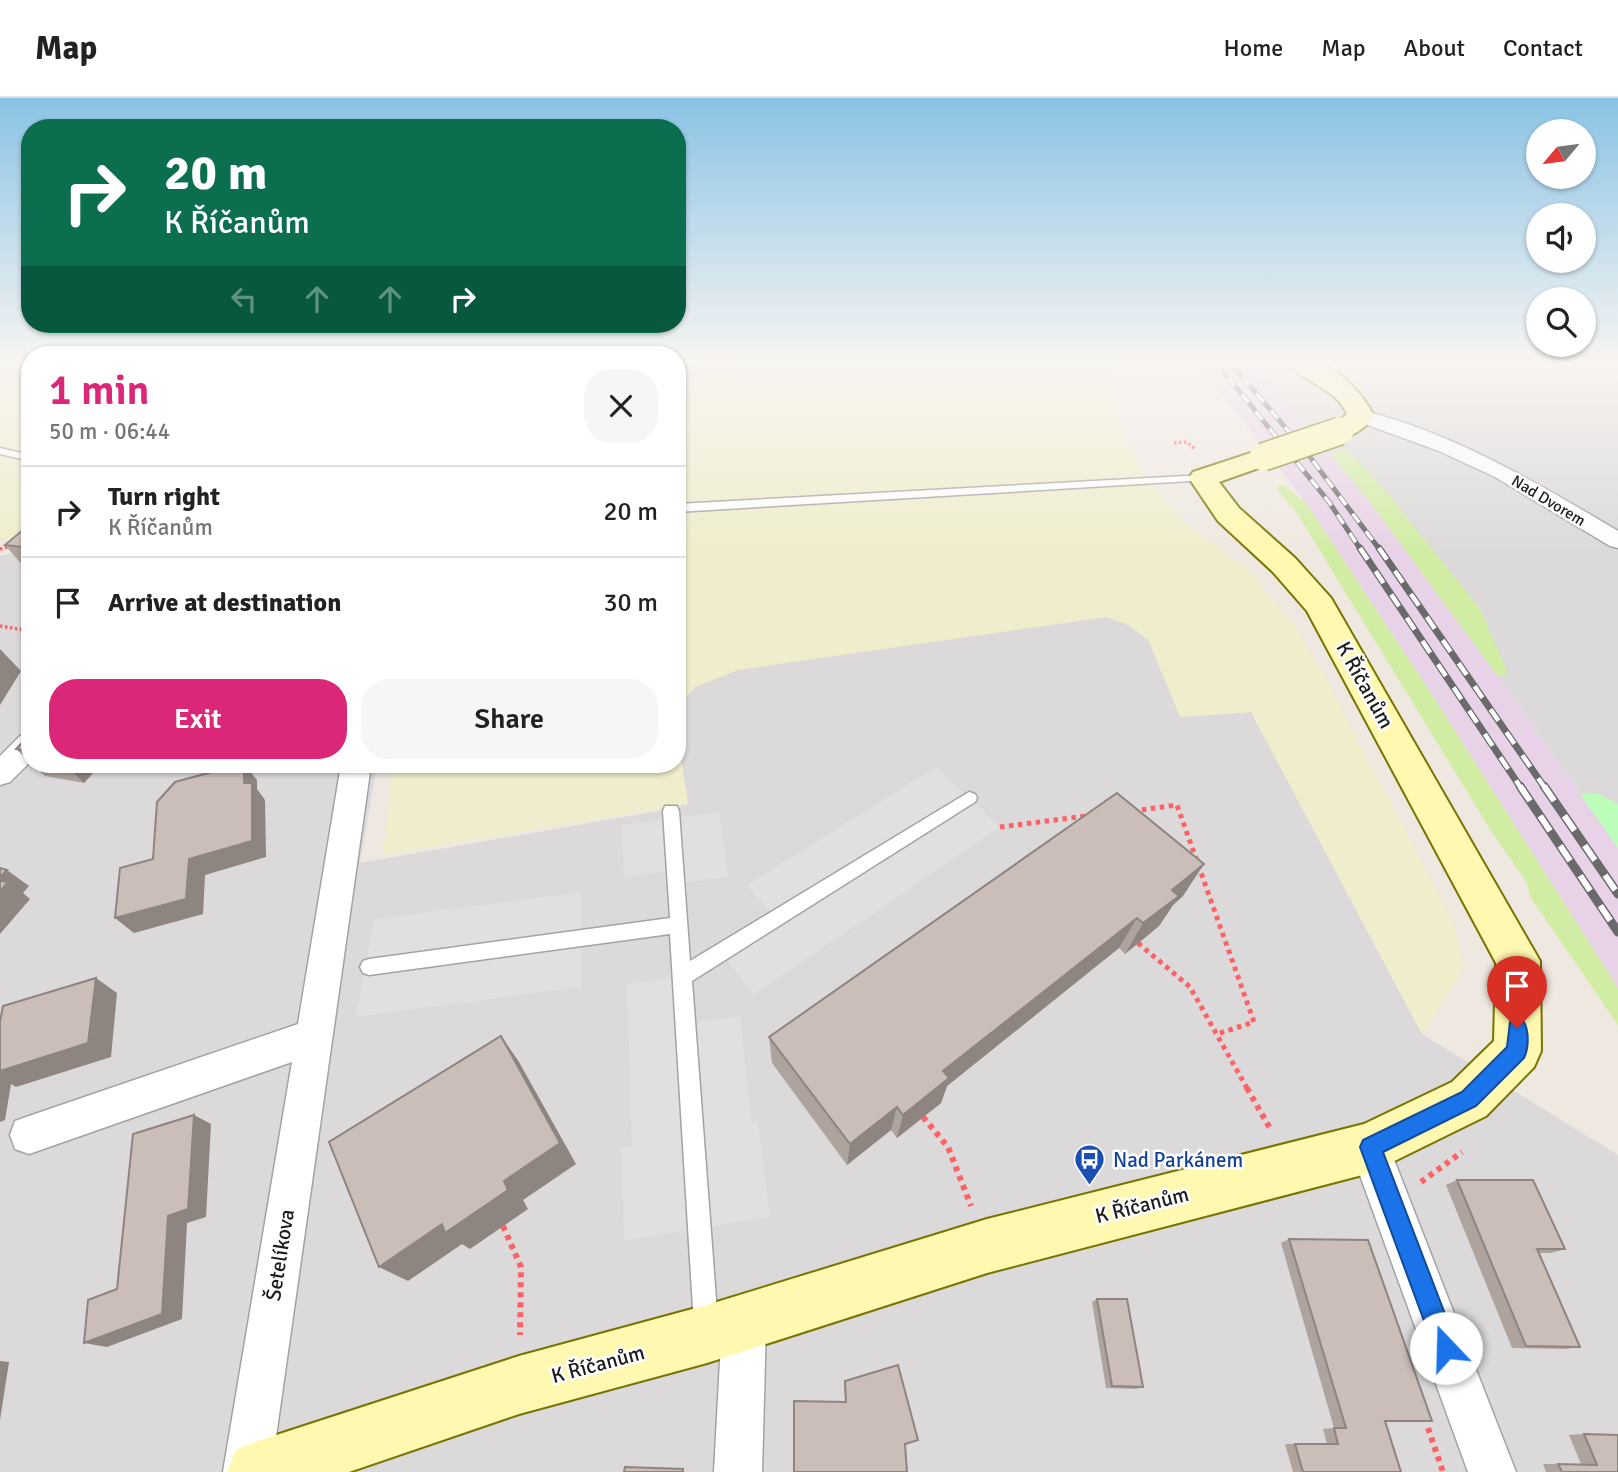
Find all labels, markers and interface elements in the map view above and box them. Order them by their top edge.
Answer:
text: Map [35,28,97,69]
text: Home [1223,33,1283,63]
text: Map [1321,33,1366,63]
text: About [1404,33,1465,63]
text: Contact [1503,33,1583,63]
north arrow [1526,119,1596,189]
map controls [1526,119,1596,357]
text: 20 m [164,143,267,203]
icon: right [49,147,140,238]
text: K Říčanům [164,203,310,242]
button: sound [1526,203,1596,273]
icon: left [225,280,263,318]
icon: ahead [298,280,336,318]
icon: ahead [371,280,409,318]
icon: right [444,280,482,318]
button: search [1526,287,1596,357]
text: 1 min [49,365,150,416]
button: close [584,369,658,443]
text: 50 m · 06:44 [49,417,170,446]
street label: Nad Dvorem [1508,471,1589,531]
text: Turn right [108,481,220,513]
icon: right [49,493,87,531]
text: 20 m [603,496,658,528]
text: K Říčanům [108,513,213,542]
icon: arrive [49,584,87,622]
text: Arrive at destination [108,587,341,619]
text: 30 m [603,587,658,619]
street label: K Říčanům [1330,637,1400,733]
button: Exit [49,679,347,759]
button: Share [361,679,658,759]
pin [1487,956,1547,1028]
icon: arrive [1498,967,1536,1005]
bus stop icon: Nad Parkánem [1073,1143,1107,1187]
place label: Nad Parkánem [1113,1147,1243,1173]
street label: K Říčanům [1092,1181,1192,1229]
street label: Šetelíkova [260,1207,300,1303]
position arrow [1409,1311,1483,1385]
street label: K Říčanům [548,1339,648,1389]

